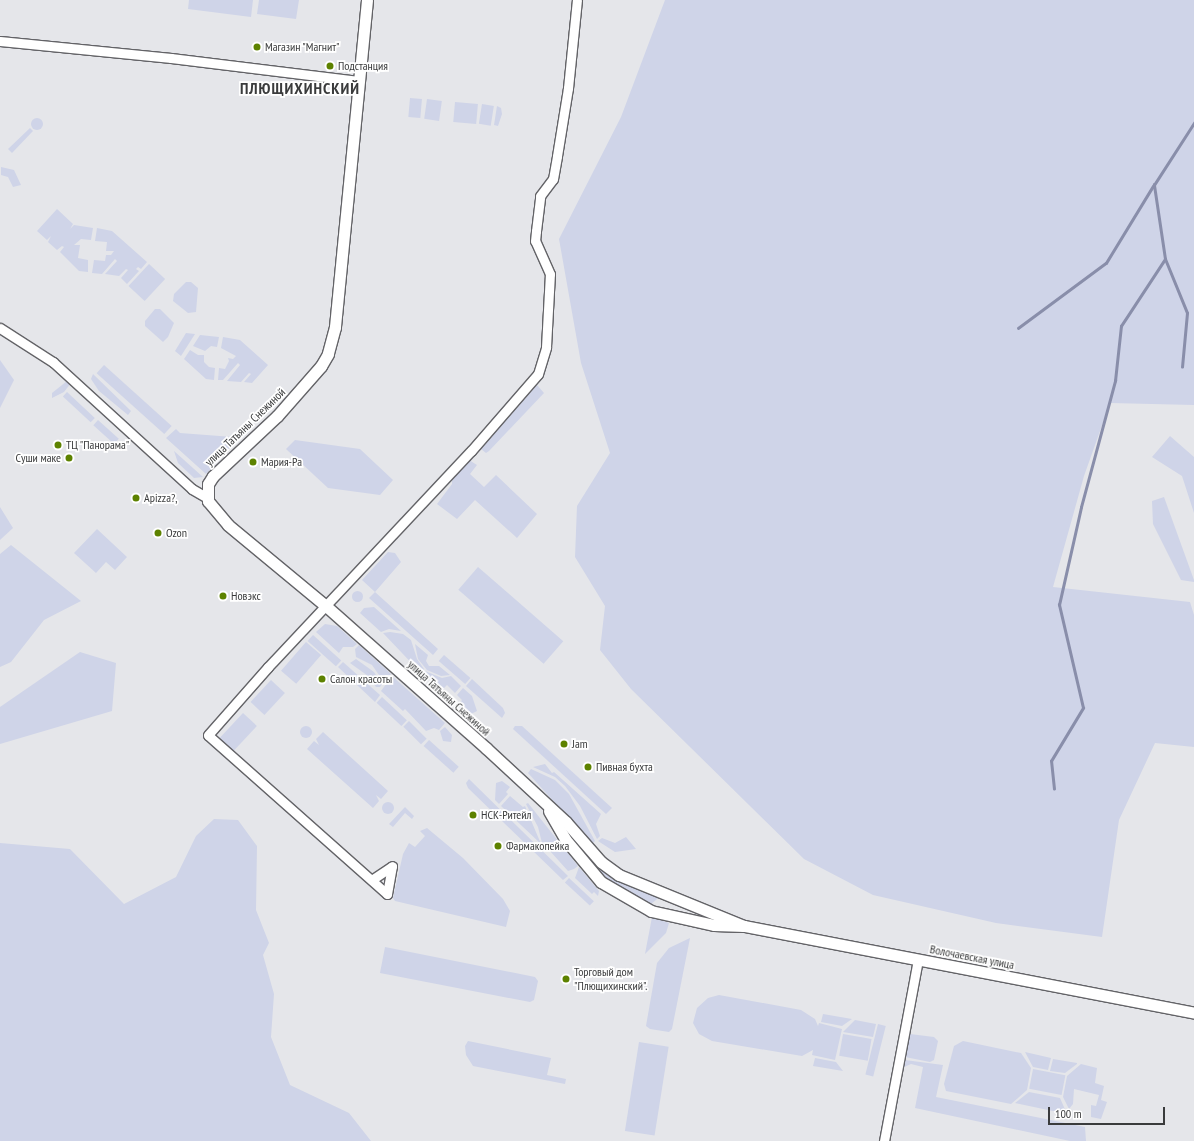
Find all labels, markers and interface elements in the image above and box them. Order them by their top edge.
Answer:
place label: Магазин "Магнит" [265,40,340,54]
marker: Магазин "Магнит" [252,42,262,52]
place label: Подстанция [338,59,388,73]
marker: Подстанция [325,61,335,71]
district label: ПЛЮЩИХИНСКИЙ [240,78,360,98]
street label: улица Татьяны Снежиной [202,385,288,469]
place label: ТЦ "Панорама" [66,438,130,452]
marker: ТЦ "Панорама" [53,440,63,450]
place label: Суши маке [16,451,61,465]
marker: Суши маке [64,453,74,463]
place label: Мария-Ра [261,455,302,469]
marker: Мария-Ра [248,457,258,467]
place label: Apizza?, [144,491,177,505]
marker: Apizza?, [131,493,141,503]
place label: Ozon [166,526,187,540]
marker: Ozon [153,528,163,538]
place label: Новэкс [231,589,261,603]
marker: Новэкс [218,591,228,601]
street label: улица Татьяны Снежиной [405,657,493,739]
place label: Салон красоты [330,672,392,686]
marker: Салон красоты [317,674,327,684]
place label: Jam [572,737,588,751]
marker: Jam [559,739,569,749]
place label: Пивная бухта [596,760,653,774]
marker: Пивная бухта [583,762,593,772]
place label: НСК-Ритейл [481,808,531,822]
marker: НСК-Ритейл [468,810,478,820]
place label: Фармакопейка [506,839,569,853]
marker: Фармакопейка [493,841,503,851]
street label: Волочаевская улица [929,942,1015,972]
place label: Торговый дом "Плющихинский". [574,965,647,993]
marker: Торговый дом "Плющихинский". [561,974,571,984]
scale bar [1050,1099,1167,1125]
text: 100 m [1055,1106,1082,1121]

